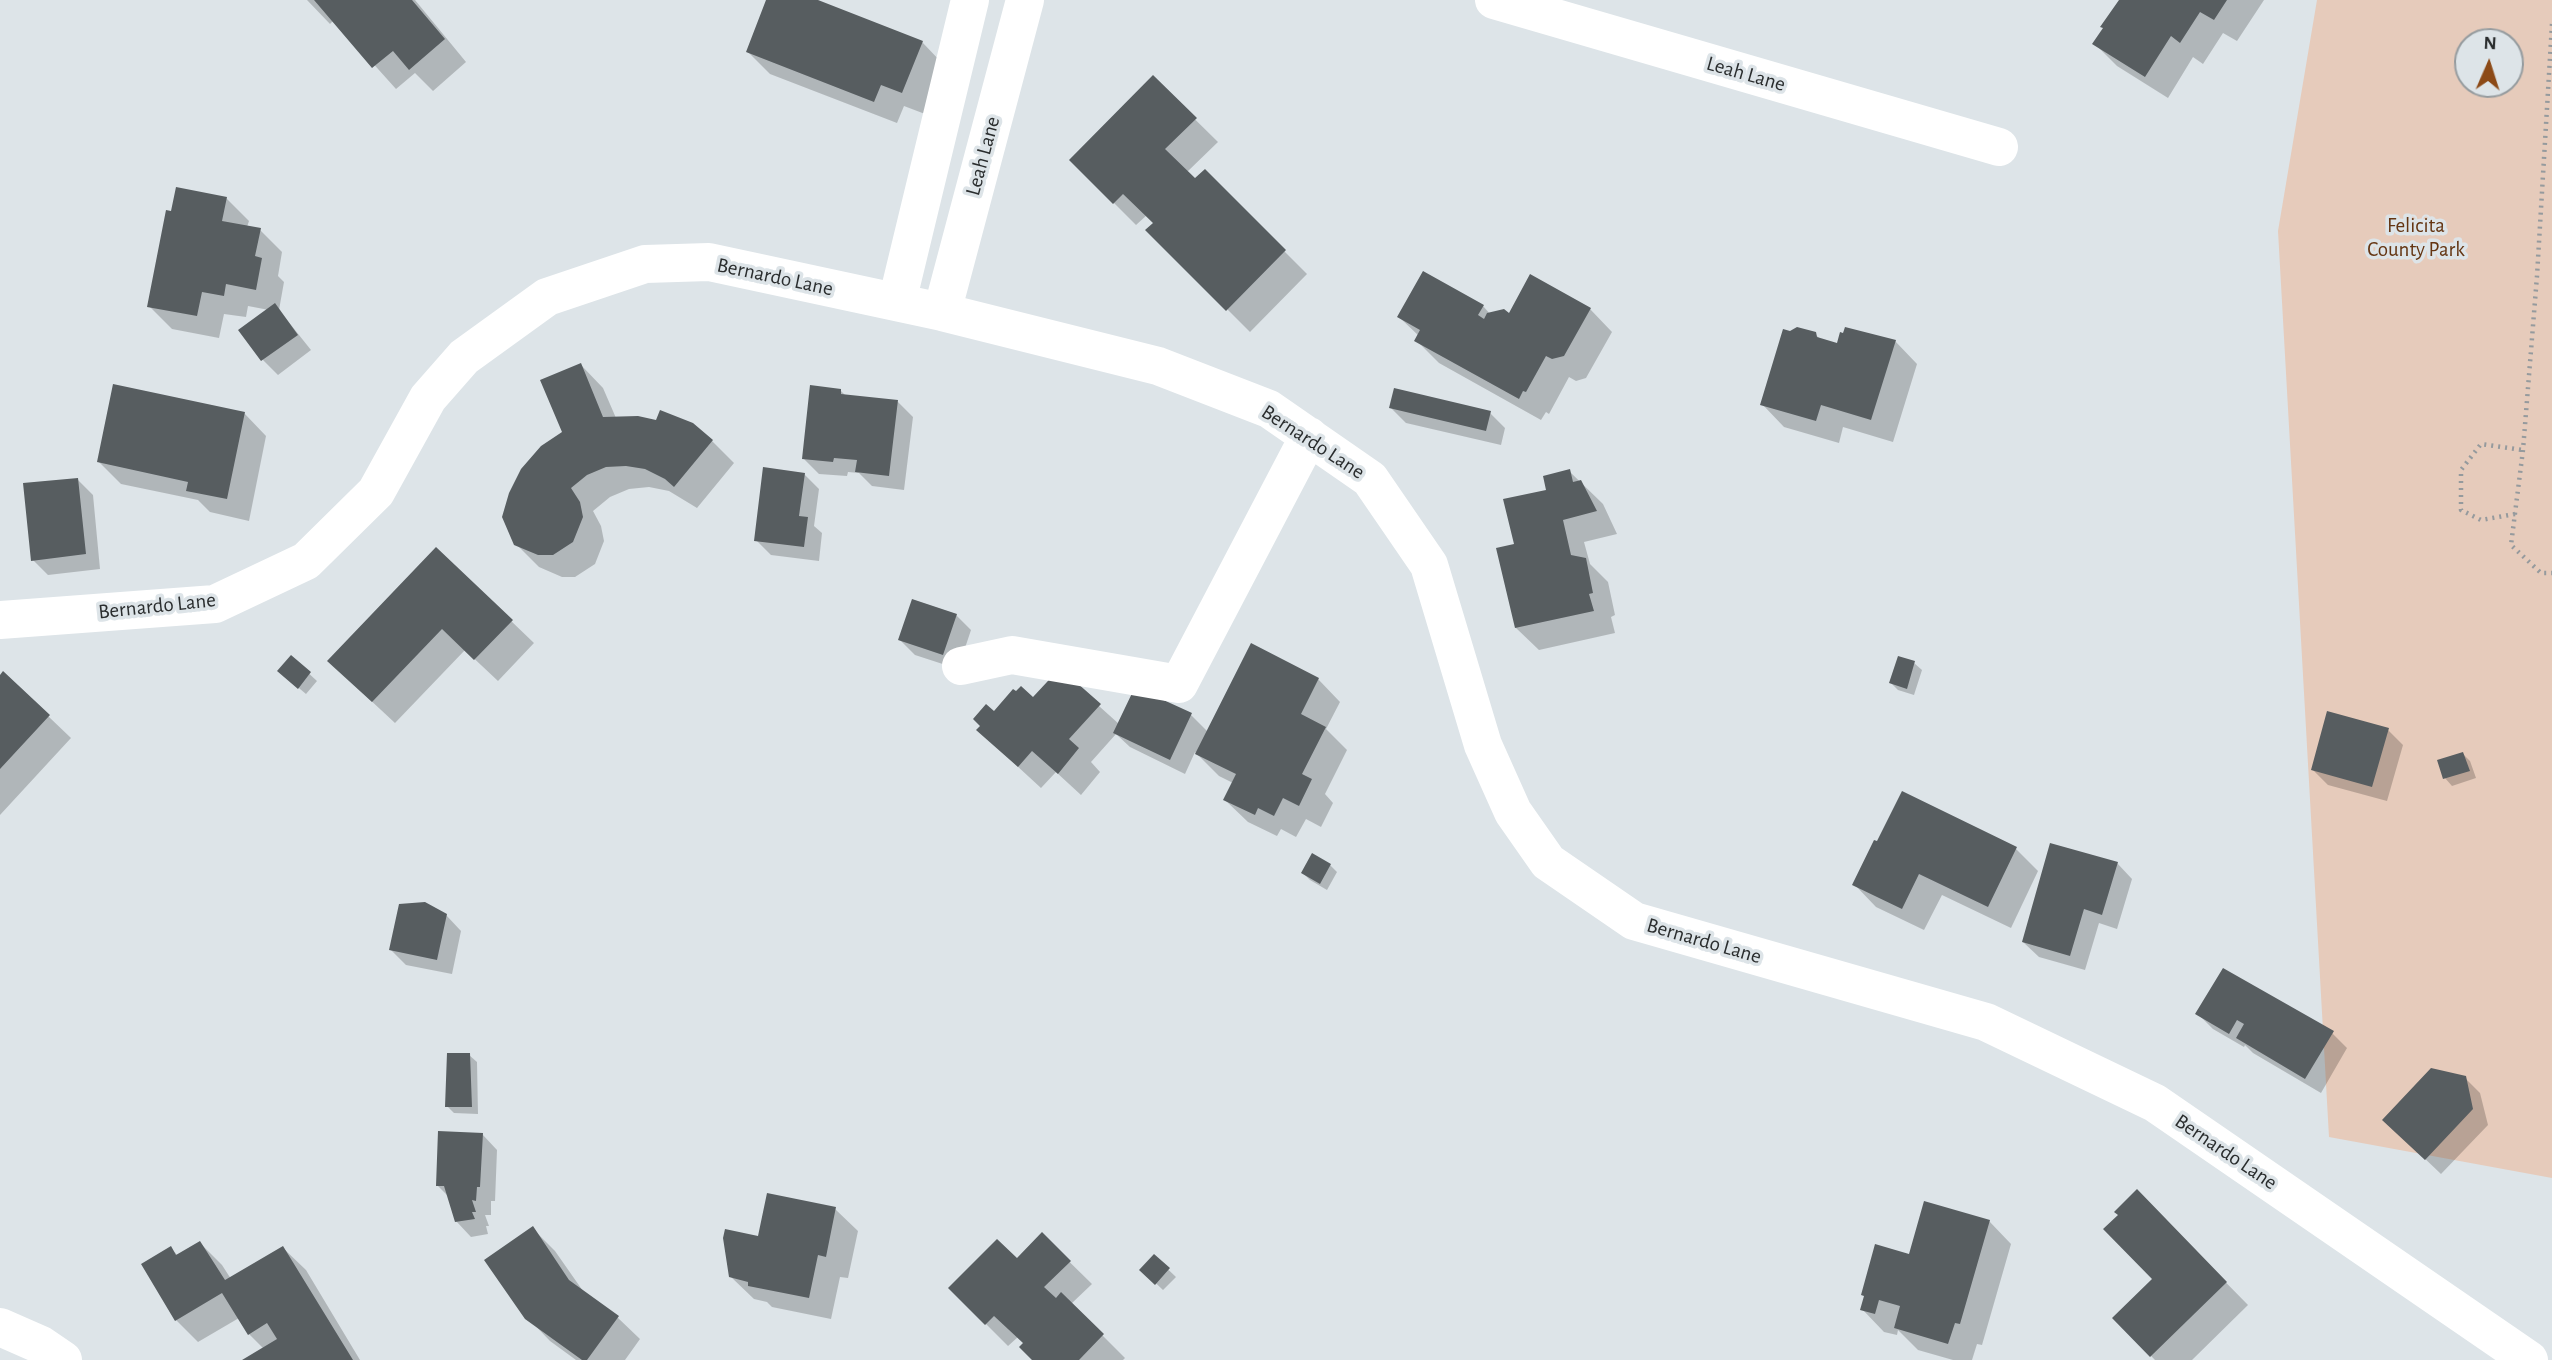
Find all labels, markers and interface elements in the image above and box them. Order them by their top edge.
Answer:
north arrow [2454,28,2524,98]
text: N [2483,34,2497,53]
street label: Leah Lane [1704,51,1788,97]
street label: Leah Lane [960,114,1006,198]
park label: Felicita County Park [2367,213,2465,263]
street label: Bernardo Lane [715,252,835,302]
street label: Bernardo Lane [1257,399,1369,485]
street label: Bernardo Lane [97,587,217,625]
street label: Bernardo Lane [1644,913,1764,969]
street label: Bernardo Lane [2170,1109,2282,1195]

